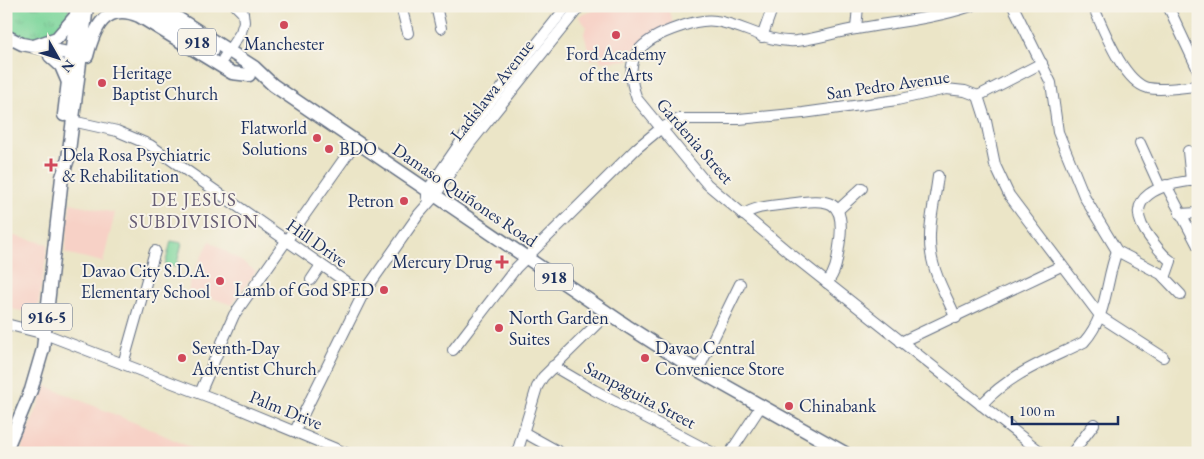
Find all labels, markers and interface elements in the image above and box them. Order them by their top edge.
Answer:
marker: Manchester [278,19,290,31]
road number: 918 [178,28,216,56]
marker: Ford Academy of the Arts [610,29,622,41]
north arrow [32,32,82,82]
place label: Manchester [244,32,324,55]
street label: Ladislawa Avenue [445,34,538,145]
place label: Ford Academy of the Arts [566,42,666,86]
text: N [57,56,79,77]
place label: Heritage Baptist Church [112,61,218,105]
street label: San Pedro Avenue [825,65,951,105]
marker: Heritage Baptist Church [96,77,108,89]
street label: Gardenia Street [652,93,739,189]
place label: Flatworld Solutions [240,116,308,160]
marker: Flatworld Solutions [311,132,323,144]
place label: BDO [339,137,377,160]
street label: Damaso Quiñones Road [388,138,543,252]
place label: Dela Rosa Psychiatric & Rehabilitation [62,143,211,187]
marker: BDO [323,143,335,155]
marker: Dela Rosa Psychiatric & Rehabilitation [44,158,58,172]
district label: DE JESUS SUBDIVISION [129,187,259,234]
place label: Petron [348,189,394,212]
marker: Petron [398,195,410,207]
street label: Hill Drive [282,213,352,272]
place label: Mercury Drug [392,250,492,273]
marker: Mercury Drug [496,256,508,268]
place label: Davao City S.D.A. Elementary School [81,259,210,303]
road number: 918 [535,264,573,290]
marker: Davao City S.D.A. Elementary School [214,275,226,287]
place label: Lamb of God SPED [234,278,374,301]
marker: Lamb of God SPED [378,284,390,296]
road number: 916-5 [22,304,72,330]
place label: North Garden Suites [509,306,609,350]
marker: North Garden Suites [493,322,505,334]
place label: Seventh-Day Adventist Church [191,336,317,380]
place label: Davao Central Convenience Store [655,336,784,380]
marker: Seventh-Day Adventist Church [176,352,188,364]
marker: Davao Central Convenience Store [639,352,651,364]
street label: Sampaguita Street [580,355,700,434]
street label: Palm Drive [246,385,326,435]
place label: Chinabank [799,394,877,417]
scale bar [1012,394,1118,426]
marker: Chinabank [783,400,795,412]
text: 100 m [1019,401,1056,420]

